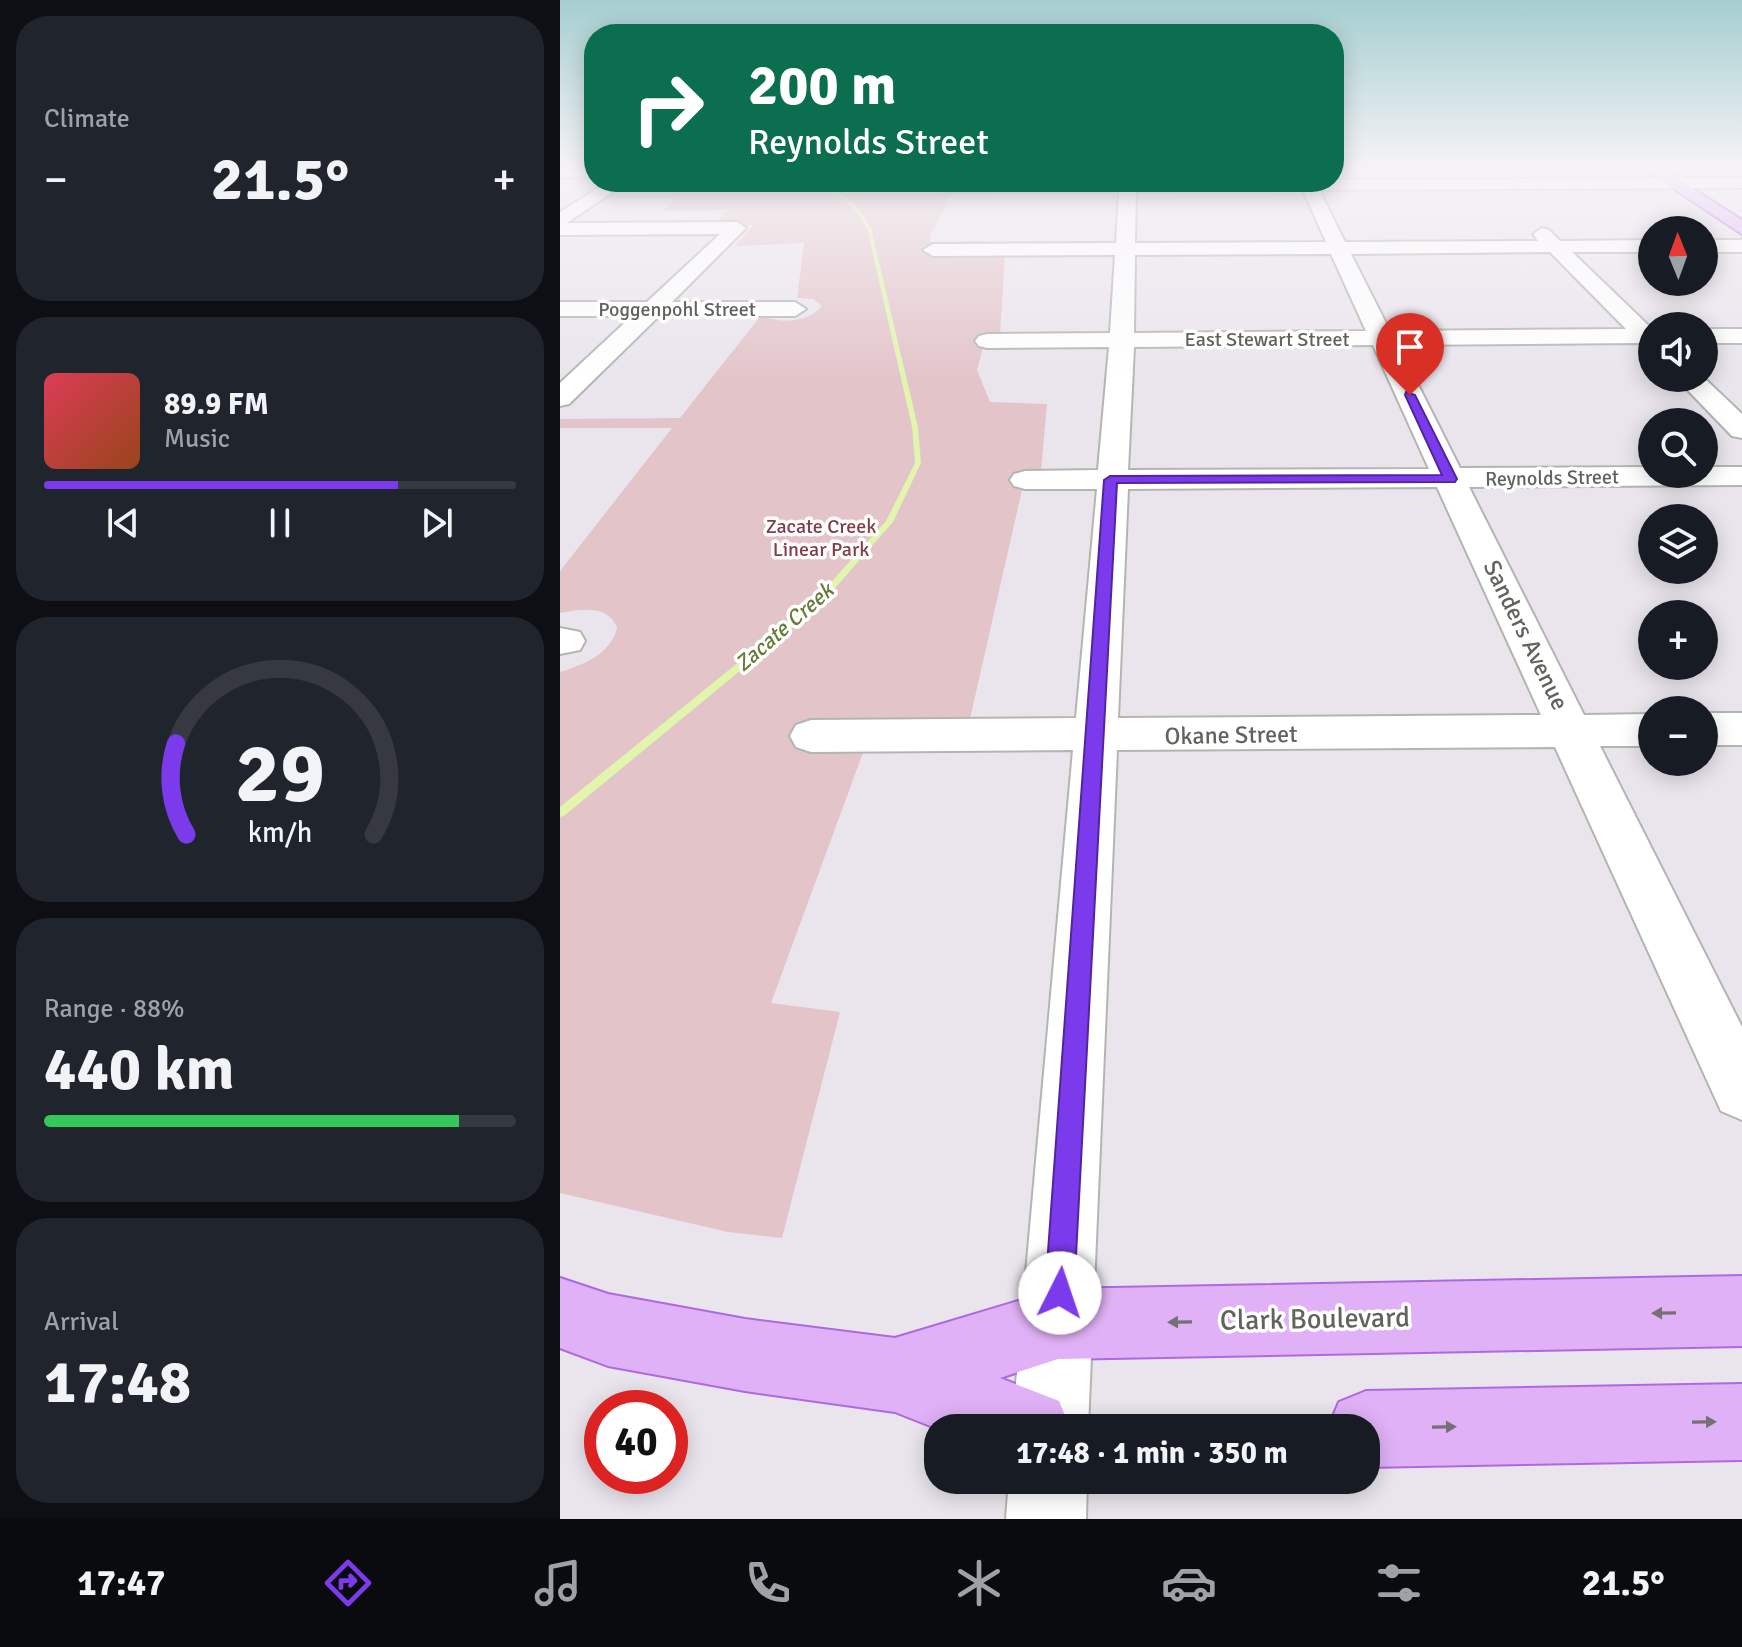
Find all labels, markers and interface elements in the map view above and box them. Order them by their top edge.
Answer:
text: 200 m [748,51,896,120]
icon: right [616,56,720,160]
text: Climate [44,103,130,135]
text: Reynolds Street [748,120,989,165]
text: 21.5° [211,143,349,217]
text: − [44,153,68,207]
text: + [492,153,516,207]
north arrow [1638,216,1718,296]
map controls [1638,216,1718,776]
street label: Poggenpohl Street [598,297,756,322]
button: sound [1638,312,1718,392]
pin [1376,313,1444,395]
icon: arrive [1388,325,1432,369]
street label: East Stewart Street [1185,327,1349,352]
text: 89.9 FM [164,386,269,423]
button: search [1638,408,1718,488]
text: Music [164,423,230,455]
street label: Reynolds Street [1485,464,1619,492]
icon: previous [101,501,145,545]
icon: pause [258,501,302,545]
icon: next [415,501,459,545]
button: layers [1638,504,1718,584]
park label: Zacate Creek Linear Park [766,514,876,562]
street label: Sanders Avenue [1477,555,1575,715]
water label: Zacate Creek [729,576,840,677]
button: + [1638,600,1718,680]
button: − [1638,696,1718,776]
street label: Okane Street [1164,719,1298,751]
text: 29 [235,723,325,825]
text: km/h [248,816,312,851]
text: Range · 88% [44,993,185,1025]
text: 440 km [44,1033,234,1107]
position arrow [1018,1251,1102,1335]
street label: Clark Boulevard [1220,1300,1410,1338]
text: Arrival [44,1306,119,1338]
one-way arrow [1651,1307,1676,1319]
one-way arrow [1167,1316,1192,1328]
text: 17:48 [44,1346,191,1420]
speed limit sign: 40 [584,1390,688,1494]
one-way arrow [1692,1416,1717,1429]
one-way arrow [1432,1421,1457,1434]
text: 17:48 · 1 min · 350 m [1016,1435,1288,1472]
icon: directions [320,1555,376,1611]
icon: music [530,1555,586,1611]
icon: phone [740,1555,796,1611]
icon: climate [951,1555,1007,1611]
icon: car [1161,1555,1217,1611]
icon: filters [1371,1555,1427,1611]
text: 17:47 [77,1561,166,1606]
text: 21.5° [1582,1561,1665,1606]

